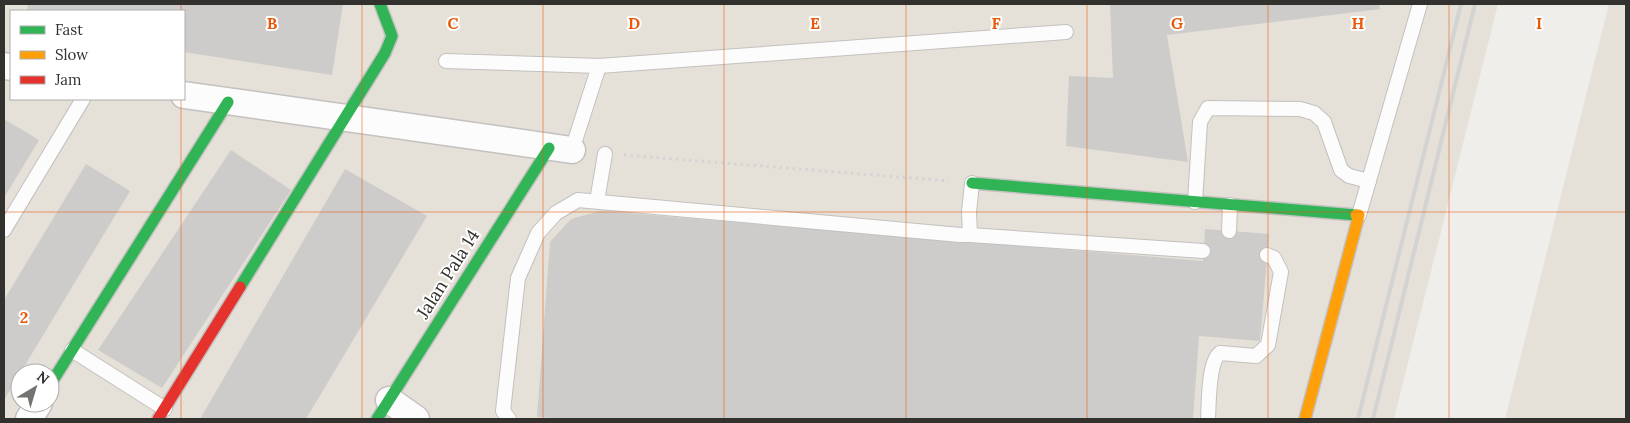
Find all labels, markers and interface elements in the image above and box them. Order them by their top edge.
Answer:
legend [10,10,185,100]
text: B [267,13,278,33]
text: C [447,13,459,33]
text: D [628,13,640,33]
text: E [810,13,820,33]
text: F [991,13,1001,33]
text: G [1171,13,1183,33]
text: H [1352,13,1365,33]
text: I [1536,13,1542,33]
text: Fast [55,20,83,39]
text: Slow [55,45,88,64]
text: Jam [54,70,82,89]
street label: Jalan Pala 14 [411,225,484,323]
text: 2 [20,307,28,327]
north arrow [10,363,60,413]
text: N [33,367,53,388]

